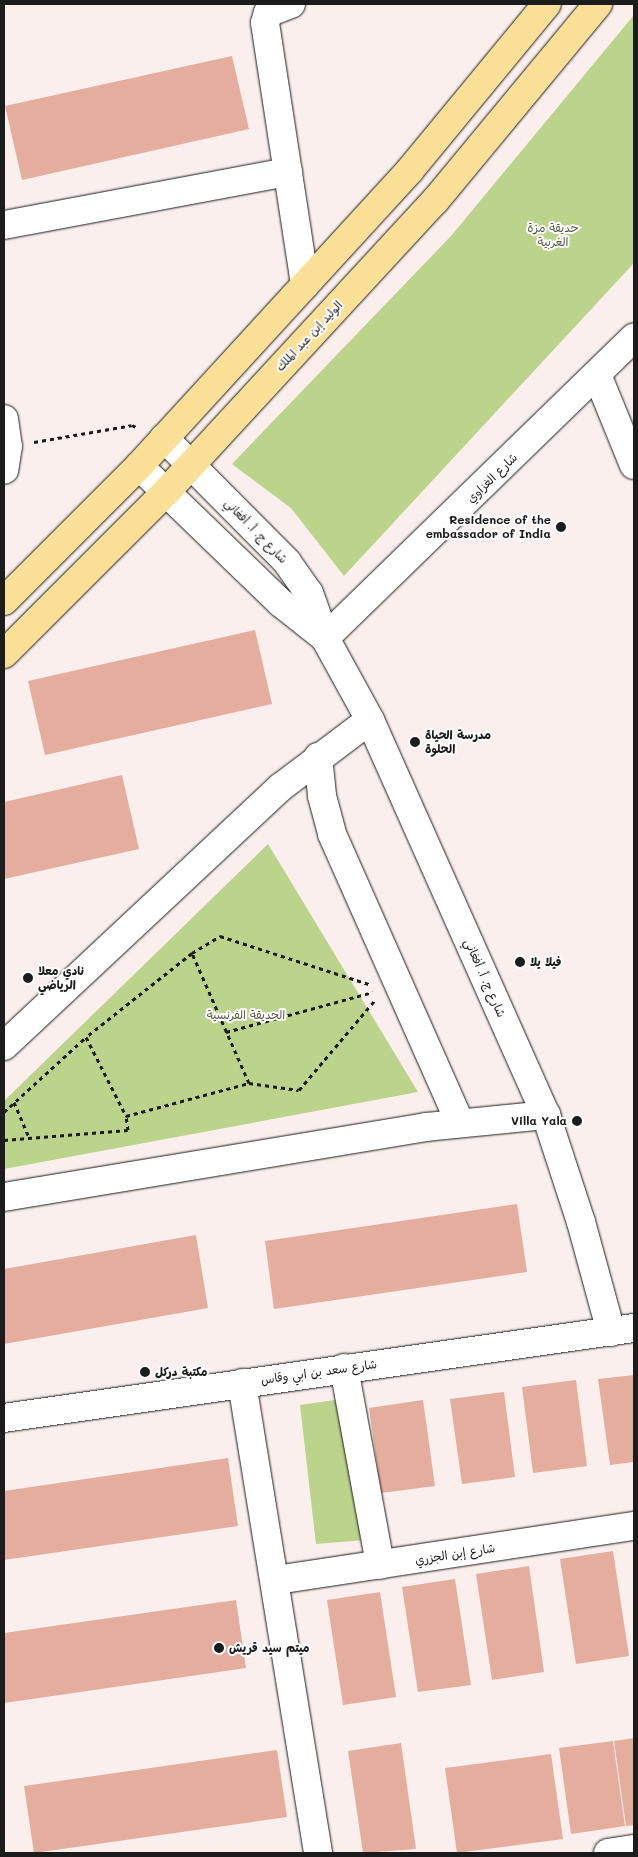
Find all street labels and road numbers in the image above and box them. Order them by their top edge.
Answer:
street label: الوليد إبن عبد الملك [273,298,345,374]
street label: شارع الغزاوي [464,450,520,506]
street label: شارع ج. أ. أفغاني [222,496,290,566]
street label: شارع ج. أ. أفغاني [461,937,509,1019]
street label: شارع سعد بن ابي وقاس [260,1357,378,1387]
street label: شارع إبن الجزري [414,1541,496,1567]

